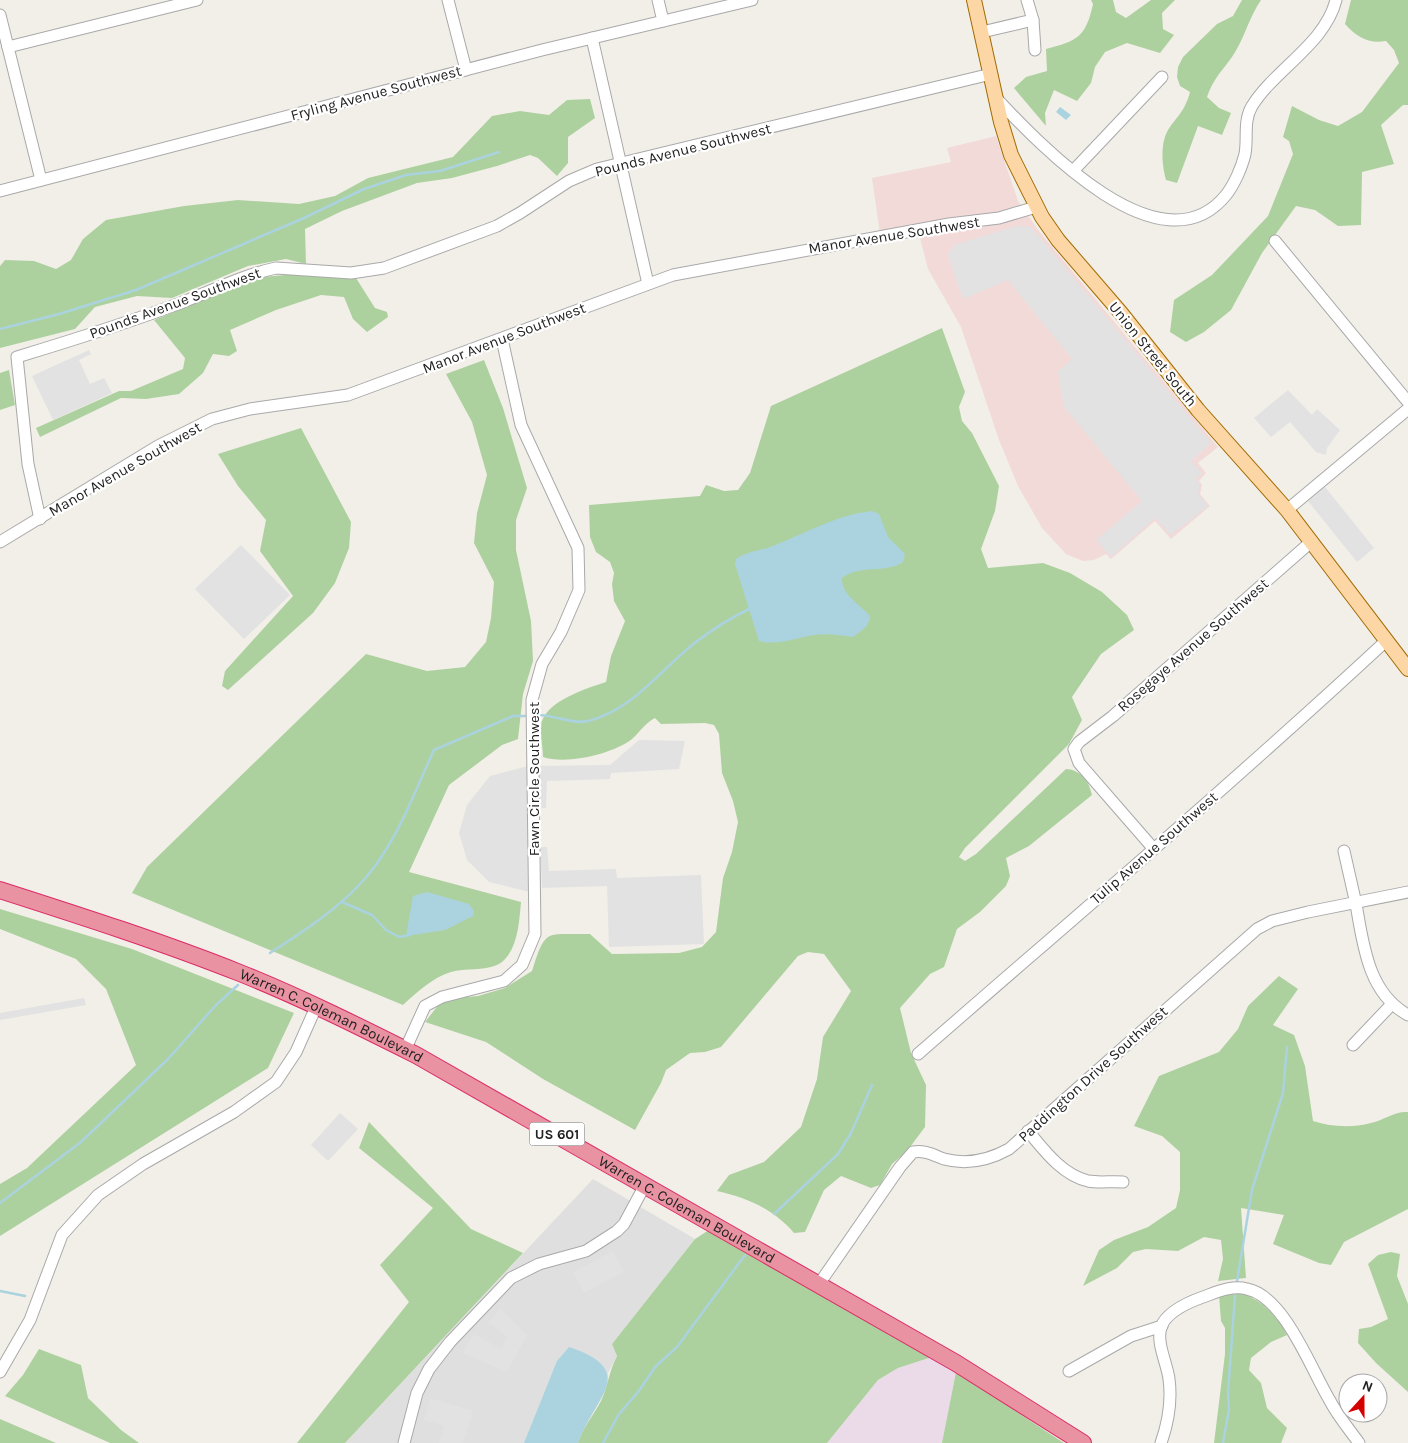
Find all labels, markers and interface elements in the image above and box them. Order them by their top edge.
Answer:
street label: Fryling Avenue Southwest [289,61,464,124]
street label: Pounds Avenue Southwest [593,119,773,181]
street label: Manor Avenue Southwest [807,213,981,257]
street label: Pounds Avenue Southwest [87,263,263,342]
street label: Manor Avenue Southwest [420,298,588,377]
street label: Union Street South [1105,298,1201,410]
street label: Manor Avenue Southwest [45,418,205,520]
street label: Rosegaye Avenue Southwest [1114,574,1272,715]
street label: Fawn Circle Southwest [525,701,543,856]
street label: Tulip Avenue Southwest [1087,788,1222,908]
street label: Warren C. Coleman Boulevard [237,965,427,1066]
street label: Paddington Drive Southwest [1015,1002,1172,1146]
road number: US 601 [530,1122,584,1146]
street label: Warren C. Coleman Boulevard [595,1152,778,1267]
north arrow [1338,1373,1388,1423]
text: N [1360,1377,1375,1396]

